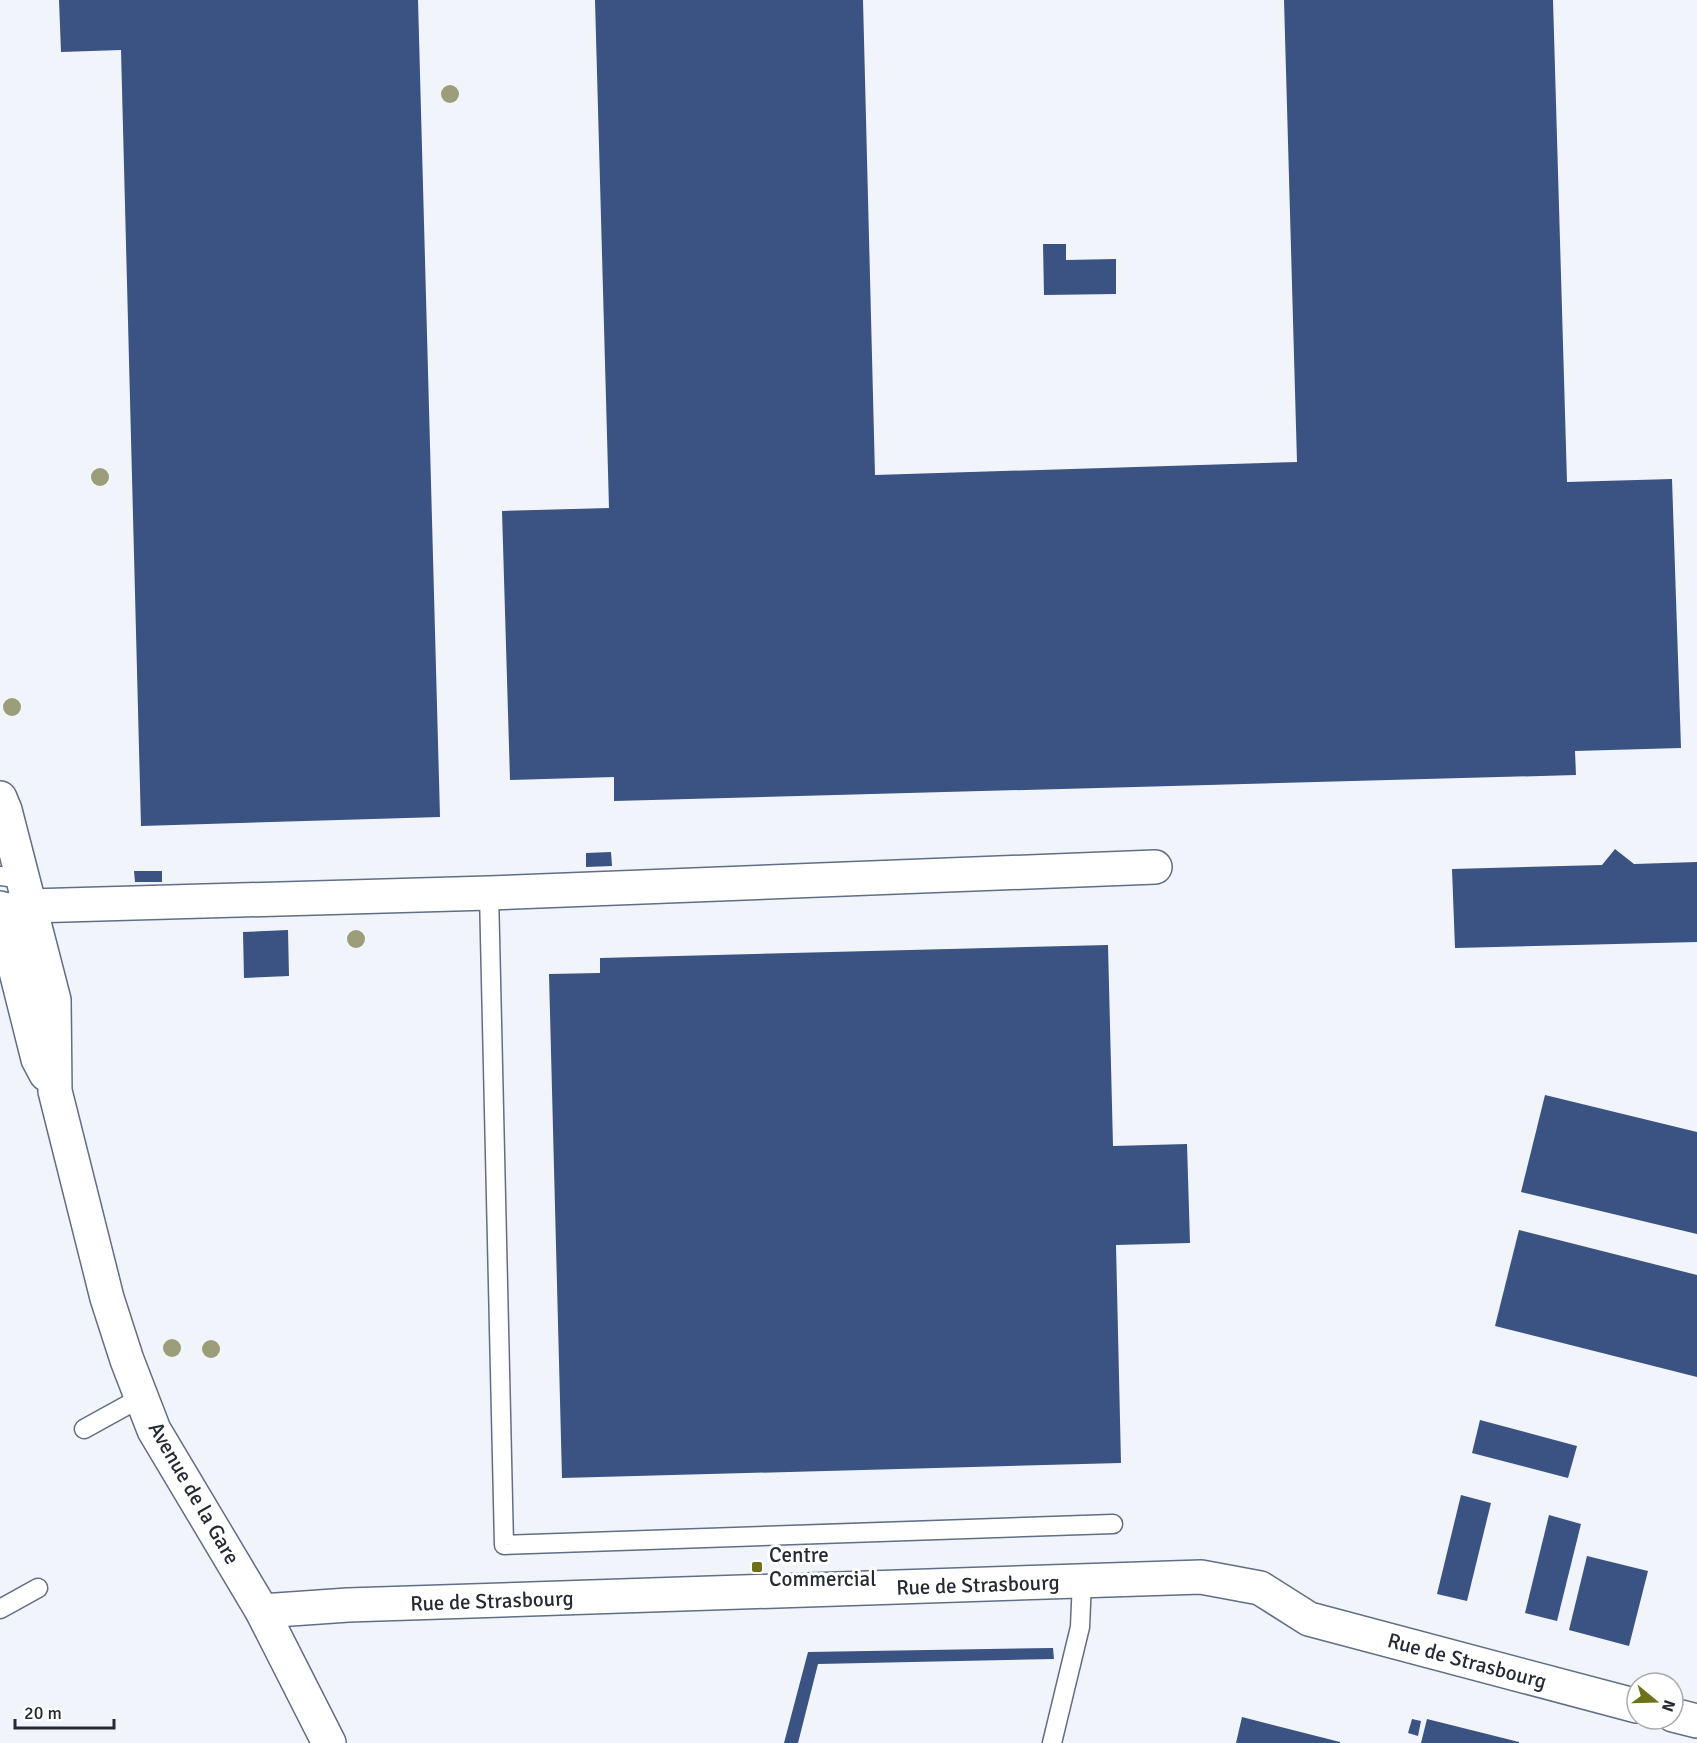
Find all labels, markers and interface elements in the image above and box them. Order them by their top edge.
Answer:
street label: Avenue de la Gare [143,1417,245,1569]
place label: Centre Commercial [769,1542,876,1592]
marker: Centre Commercial [750,1560,764,1574]
street label: Rue de Strasbourg [896,1569,1060,1601]
street label: Rue de Strasbourg [410,1585,574,1617]
street label: Rue de Strasbourg [1385,1627,1549,1695]
north arrow [1625,1671,1685,1731]
scale bar [15,1692,114,1730]
text: N [1657,1697,1680,1714]
text: 20 m [24,1702,62,1724]

